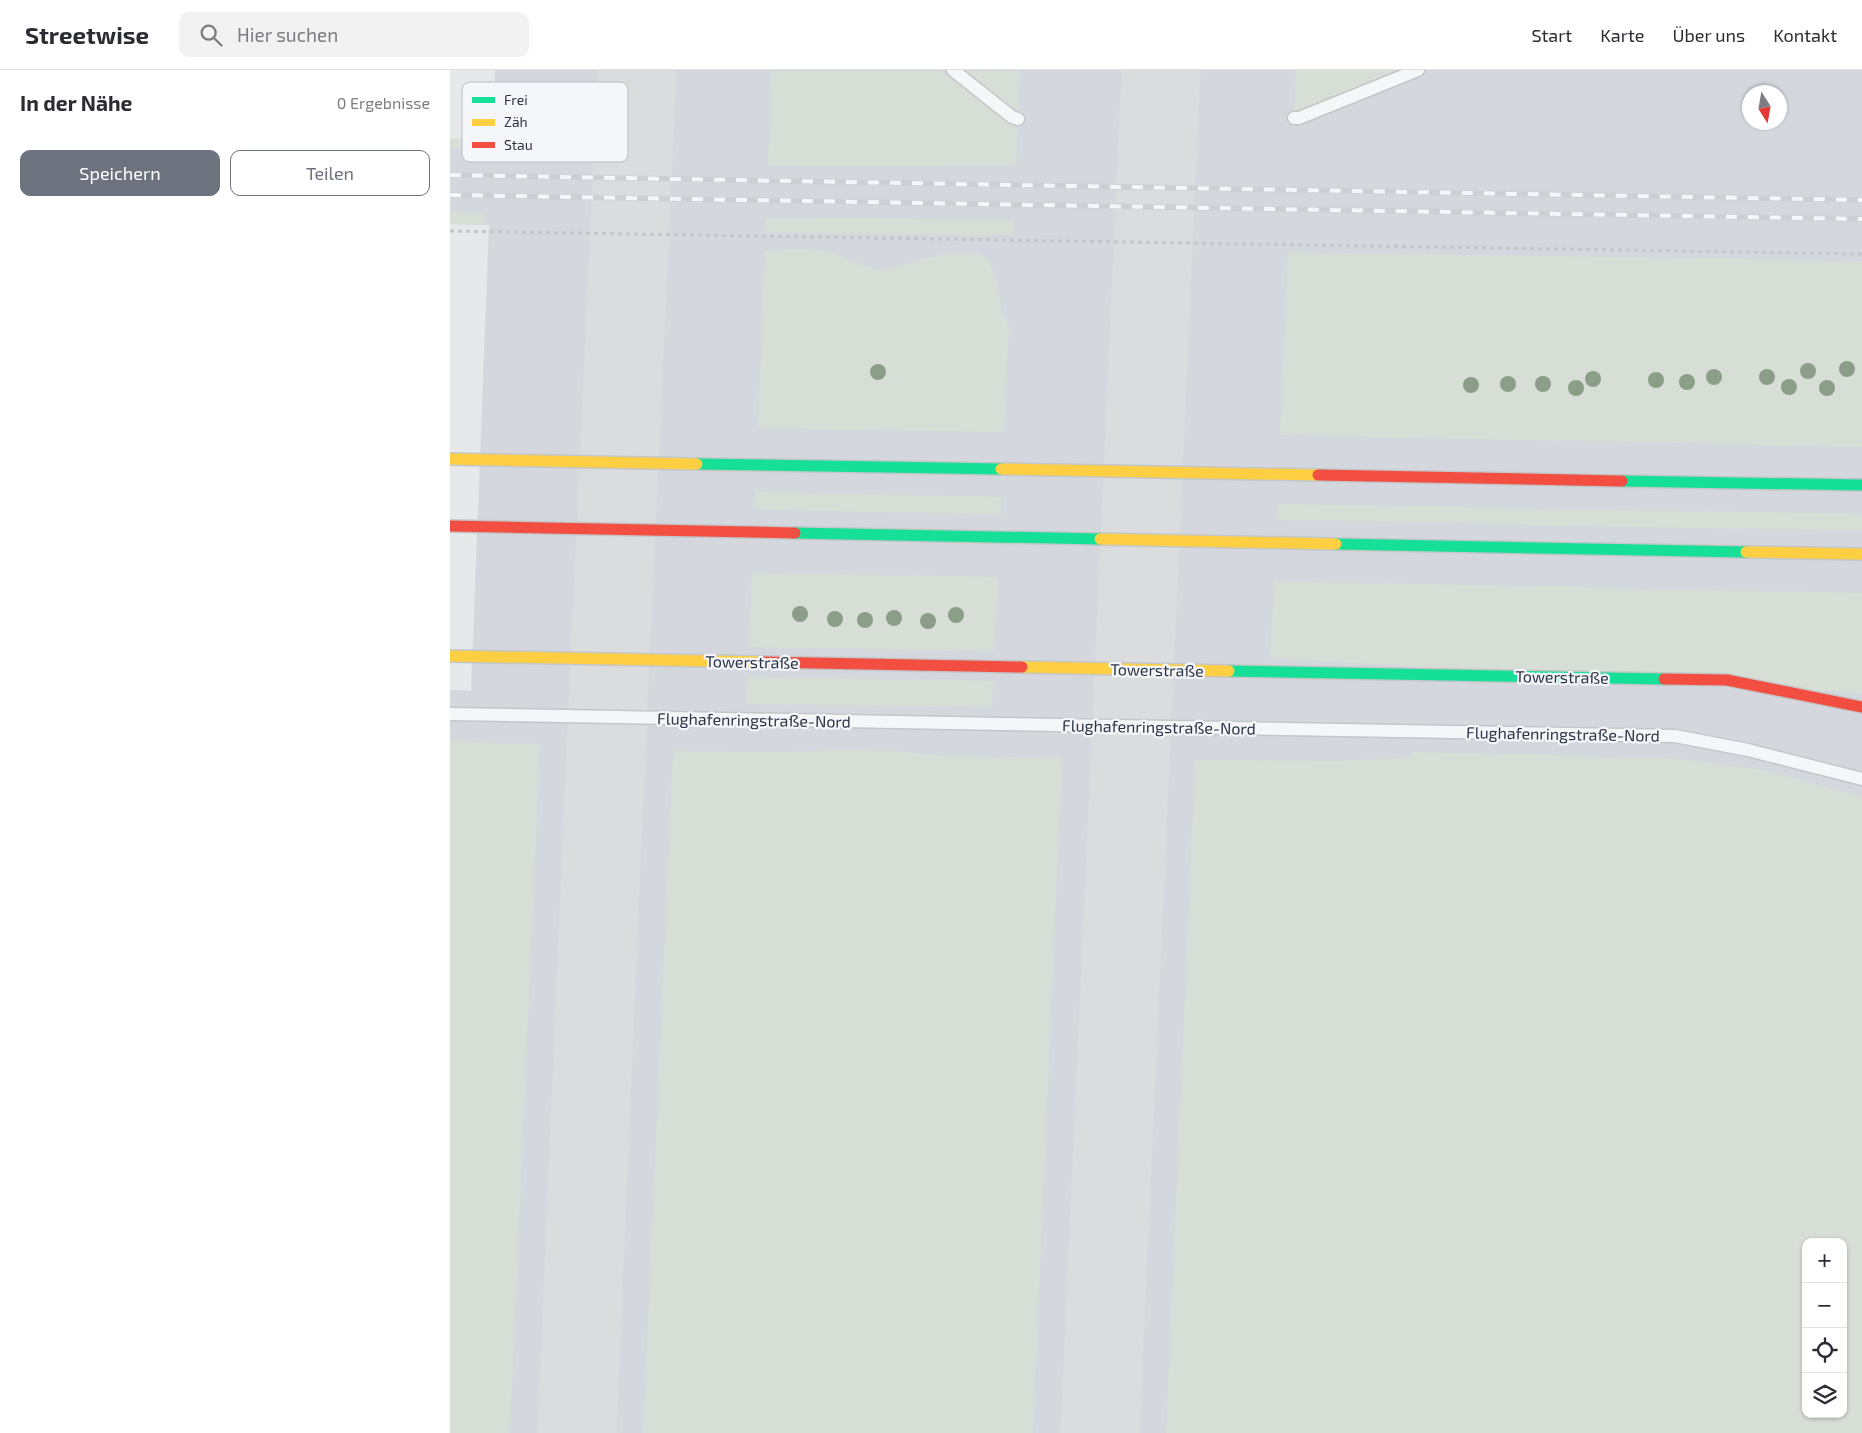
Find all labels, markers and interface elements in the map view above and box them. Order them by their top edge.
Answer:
search box [179,12,529,57]
text: Streetwise [25,20,149,49]
icon: search [197,21,225,49]
text: Hier suchen [237,23,338,46]
text: Start [1531,24,1572,46]
text: Karte [1600,24,1645,46]
text: Über uns [1673,24,1745,46]
text: Kontakt [1773,24,1837,46]
legend [462,82,628,162]
north arrow [1742,85,1787,130]
text: In der Nähe [20,90,132,115]
text: Frei [504,91,528,108]
text: 0 Ergebnisse [337,93,430,112]
text: Zäh [504,113,528,130]
text: Stau [504,136,533,153]
button: Speichern [20,150,220,196]
button: Teilen [230,150,430,196]
street label: Towerstraße [705,651,799,672]
street label: Towerstraße [1110,659,1204,680]
street label: Towerstraße [1515,666,1609,687]
street label: Flughafenringstraße-Nord [657,708,851,731]
street label: Flughafenringstraße-Nord [1062,715,1256,738]
street label: Flughafenringstraße-Nord [1466,722,1660,745]
map controls [1802,1238,1847,1418]
button: + [1802,1238,1847,1283]
button: − [1802,1283,1847,1328]
button: locate [1802,1328,1847,1373]
button: layers [1802,1373,1847,1418]

